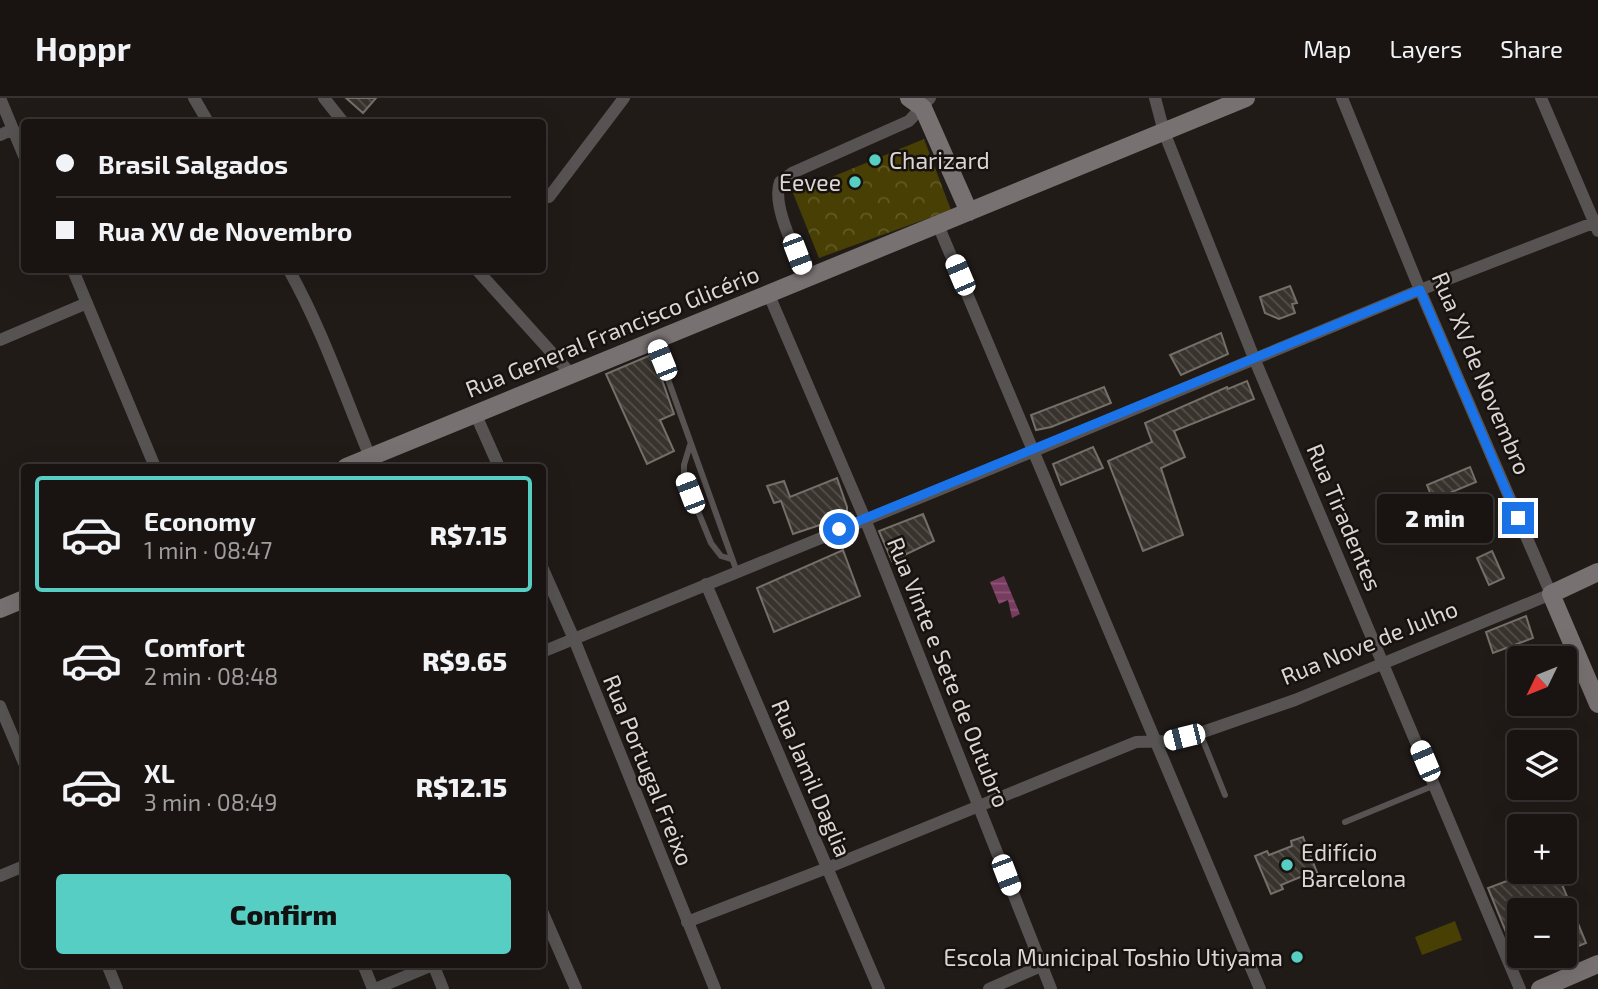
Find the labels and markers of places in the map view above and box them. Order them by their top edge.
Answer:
place label: Charizard [889,146,990,174]
marker: Charizard [867,152,883,168]
place label: Eevee [779,168,841,196]
marker: Eevee [847,174,863,190]
place label: Edifício Barcelona [1301,838,1406,892]
marker: Edifício Barcelona [1279,857,1295,873]
place label: Escola Municipal Toshio Utiyama [944,943,1283,971]
marker: Escola Municipal Toshio Utiyama [1289,949,1305,965]

